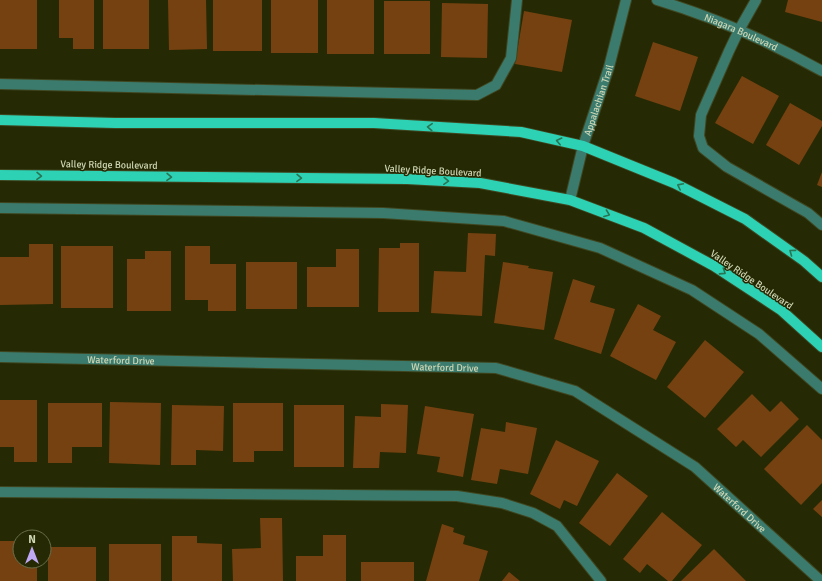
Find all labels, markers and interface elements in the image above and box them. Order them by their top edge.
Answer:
street label: Niagara Boulevard [702,12,779,54]
street label: Appalachian Trail [582,63,616,137]
one-way arrow [427,122,433,131]
one-way arrow [556,137,562,145]
street label: Valley Ridge Boulevard [60,158,158,172]
street label: Valley Ridge Boulevard [384,162,482,180]
one-way arrow [36,172,42,180]
one-way arrow [166,173,172,181]
one-way arrow [296,174,302,182]
one-way arrow [443,177,449,186]
one-way arrow [677,183,685,191]
one-way arrow [603,209,610,217]
street label: Valley Ridge Boulevard [708,248,795,312]
one-way arrow [789,249,796,257]
one-way arrow [718,267,725,274]
street label: Waterford Drive [87,354,155,367]
street label: Waterford Drive [411,361,479,375]
street label: Waterford Drive [710,481,768,535]
north arrow [12,529,52,569]
text: N [28,533,36,546]

